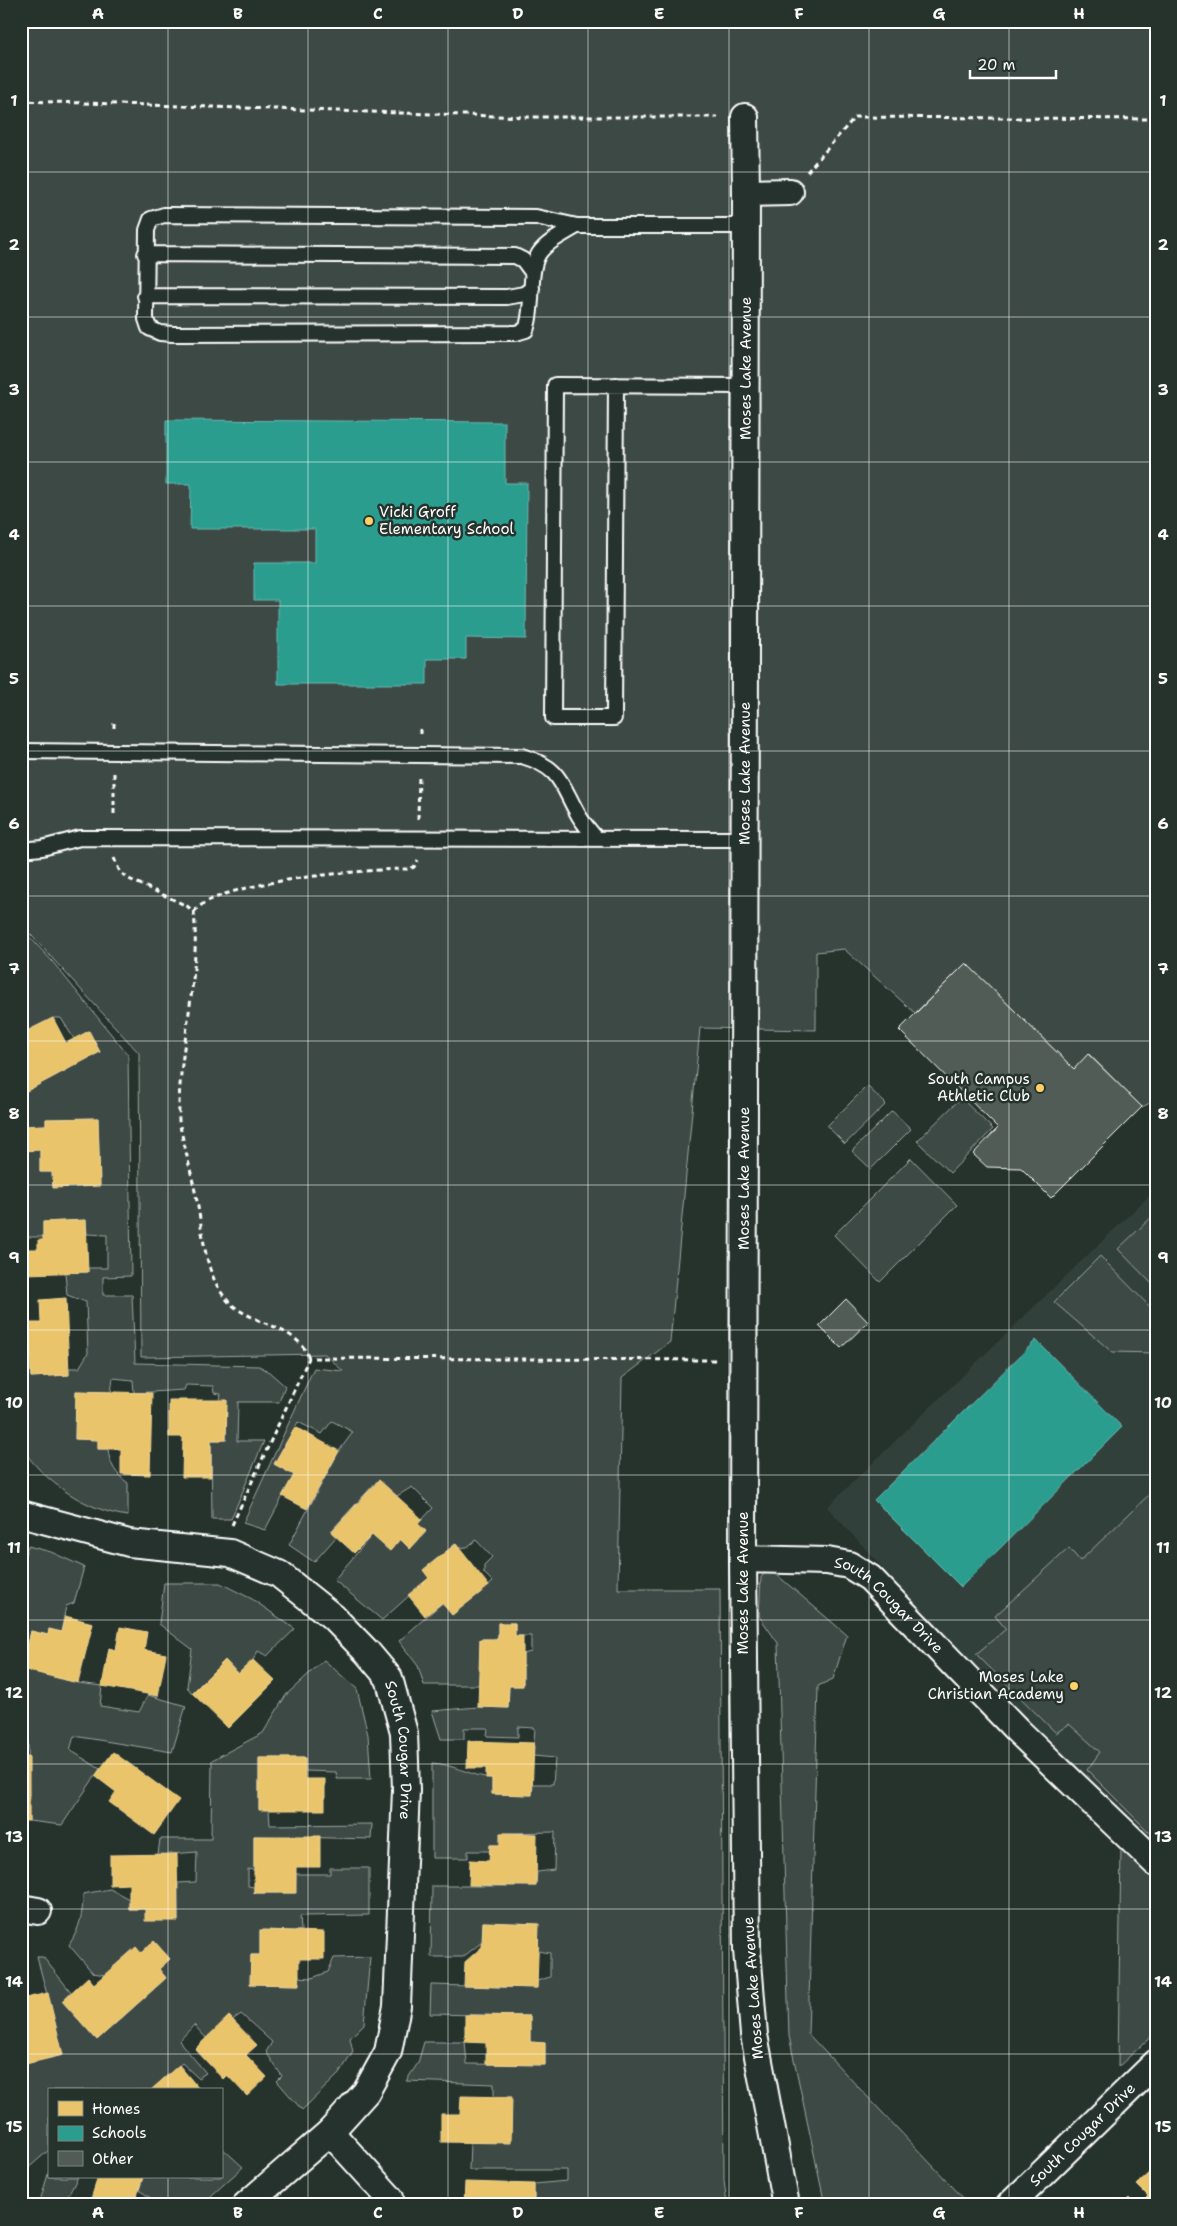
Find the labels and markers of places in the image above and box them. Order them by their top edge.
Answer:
place label: Vicki Groff Elementary School [379,502,515,539]
marker: Vicki Groff Elementary School [363,515,375,527]
place label: South Campus Athletic Club [928,1069,1030,1106]
marker: South Campus Athletic Club [1034,1082,1046,1094]
place label: Moses Lake Christian Academy [928,1667,1064,1704]
marker: Moses Lake Christian Academy [1068,1680,1080,1692]

